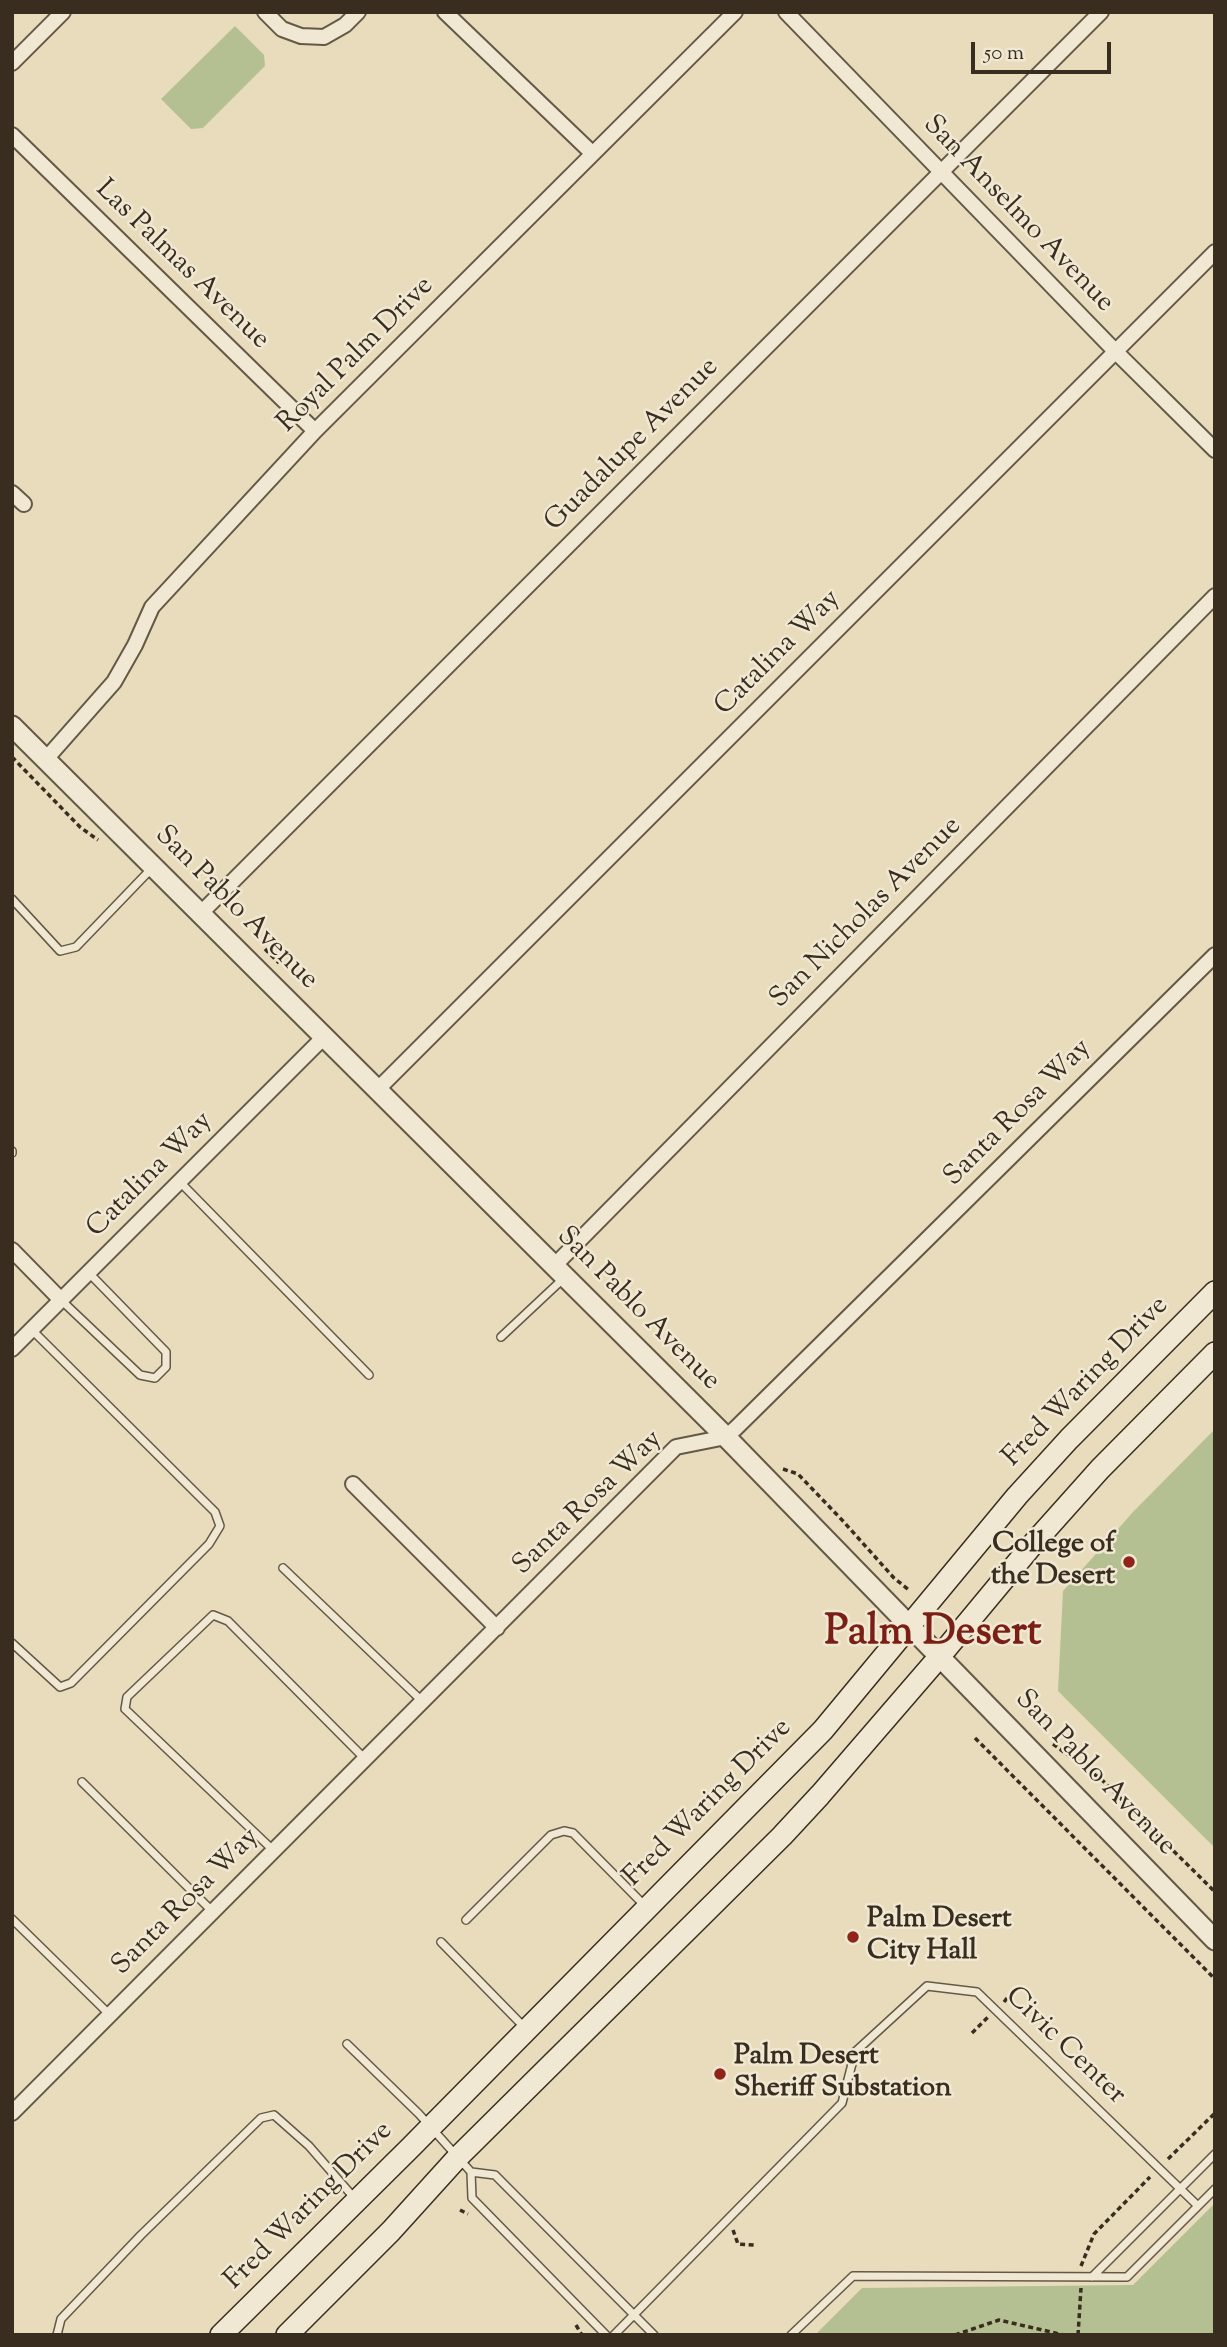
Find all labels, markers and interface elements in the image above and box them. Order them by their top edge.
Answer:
scale bar [975,28,1115,72]
text: 50 m [984,39,1024,69]
street label: San Anselmo Avenue [914,110,1120,320]
street label: Las Palmas Avenue [87,174,275,358]
street label: Royal Palm Drive [272,271,442,441]
street label: Guadalupe Avenue [539,352,727,540]
street label: Catalina Way [709,584,849,724]
street label: San Nicholas Avenue [764,811,970,1017]
street label: San Pablo Avenue [146,820,324,998]
street label: Santa Rosa Way [938,1033,1100,1195]
street label: Catalina Way [81,1106,221,1246]
street label: San Pablo Avenue [548,1221,726,1399]
street label: Fred Waring Drive [997,1291,1177,1475]
street label: Santa Rosa Way [507,1424,671,1584]
place label: College of the Desert [991,1529,1115,1595]
marker: College of the Desert [1121,1554,1137,1570]
district label: Palm Desert [825,1611,1041,1661]
street label: San Pablo Avenue [1006,1684,1182,1864]
street label: Fred Waring Drive [618,1713,800,1895]
street label: Santa Rosa Way [106,1822,268,1984]
place label: Palm Desert City Hall [867,1904,1012,1970]
marker: Palm Desert City Hall [845,1929,861,1945]
street label: Civic Center [996,1981,1132,2113]
place label: Palm Desert Sheriff Substation [734,2041,952,2107]
marker: Palm Desert Sheriff Substation [712,2066,728,2082]
street label: Fred Waring Drive [219,2116,401,2298]

